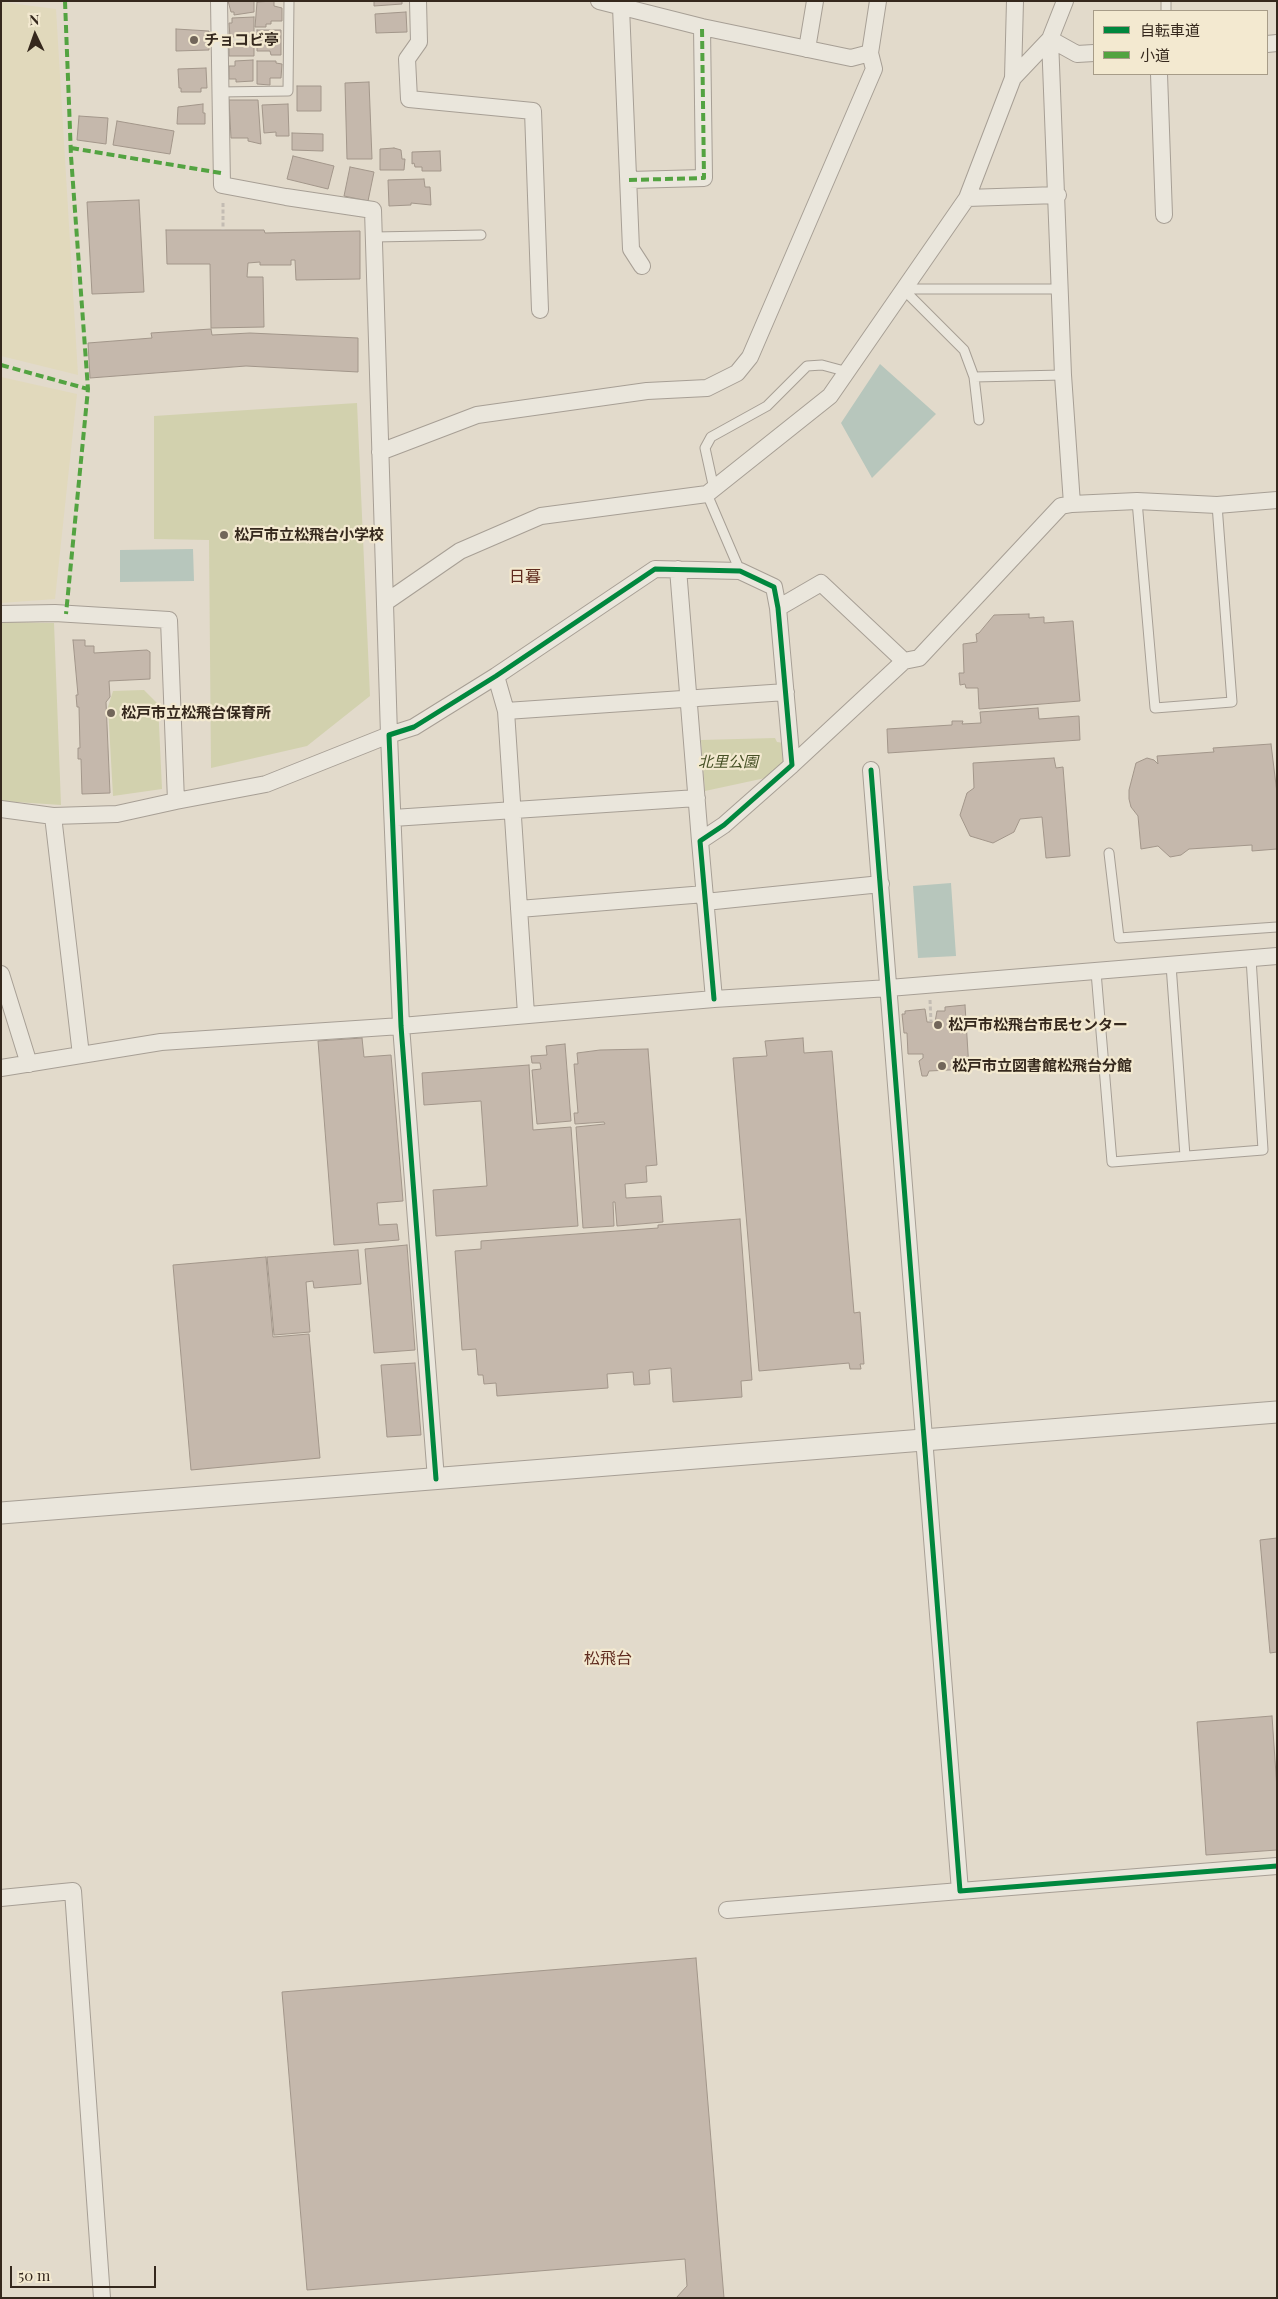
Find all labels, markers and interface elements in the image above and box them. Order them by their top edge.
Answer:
north arrow [10,10,60,60]
text: N [29,10,40,29]
legend [1093,10,1268,75]
text: 自転車道 [1140,20,1200,40]
place label: チョコビ亭 [204,31,279,49]
marker: チョコビ亭 [188,34,200,46]
text: 小道 [1140,45,1170,65]
place label: 松戸市立松飛台小学校 [234,526,384,544]
marker: 松戸市立松飛台小学校 [218,529,230,541]
district label: 日暮 [509,567,541,587]
place label: 松戸市立松飛台保育所 [121,704,271,722]
marker: 松戸市立松飛台保育所 [105,707,117,719]
park label: 北里公園 [698,753,758,771]
place label: 松戸市松飛台市民センター [948,1016,1128,1034]
marker: 松戸市松飛台市民センター [932,1019,944,1031]
place label: 松戸市立図書館松飛台分館 [952,1057,1132,1075]
marker: 松戸市立図書館松飛台分館 [936,1060,948,1072]
district label: 松飛台 [584,1649,632,1669]
scale bar [12,2256,159,2288]
text: 50 m [18,2265,50,2285]

